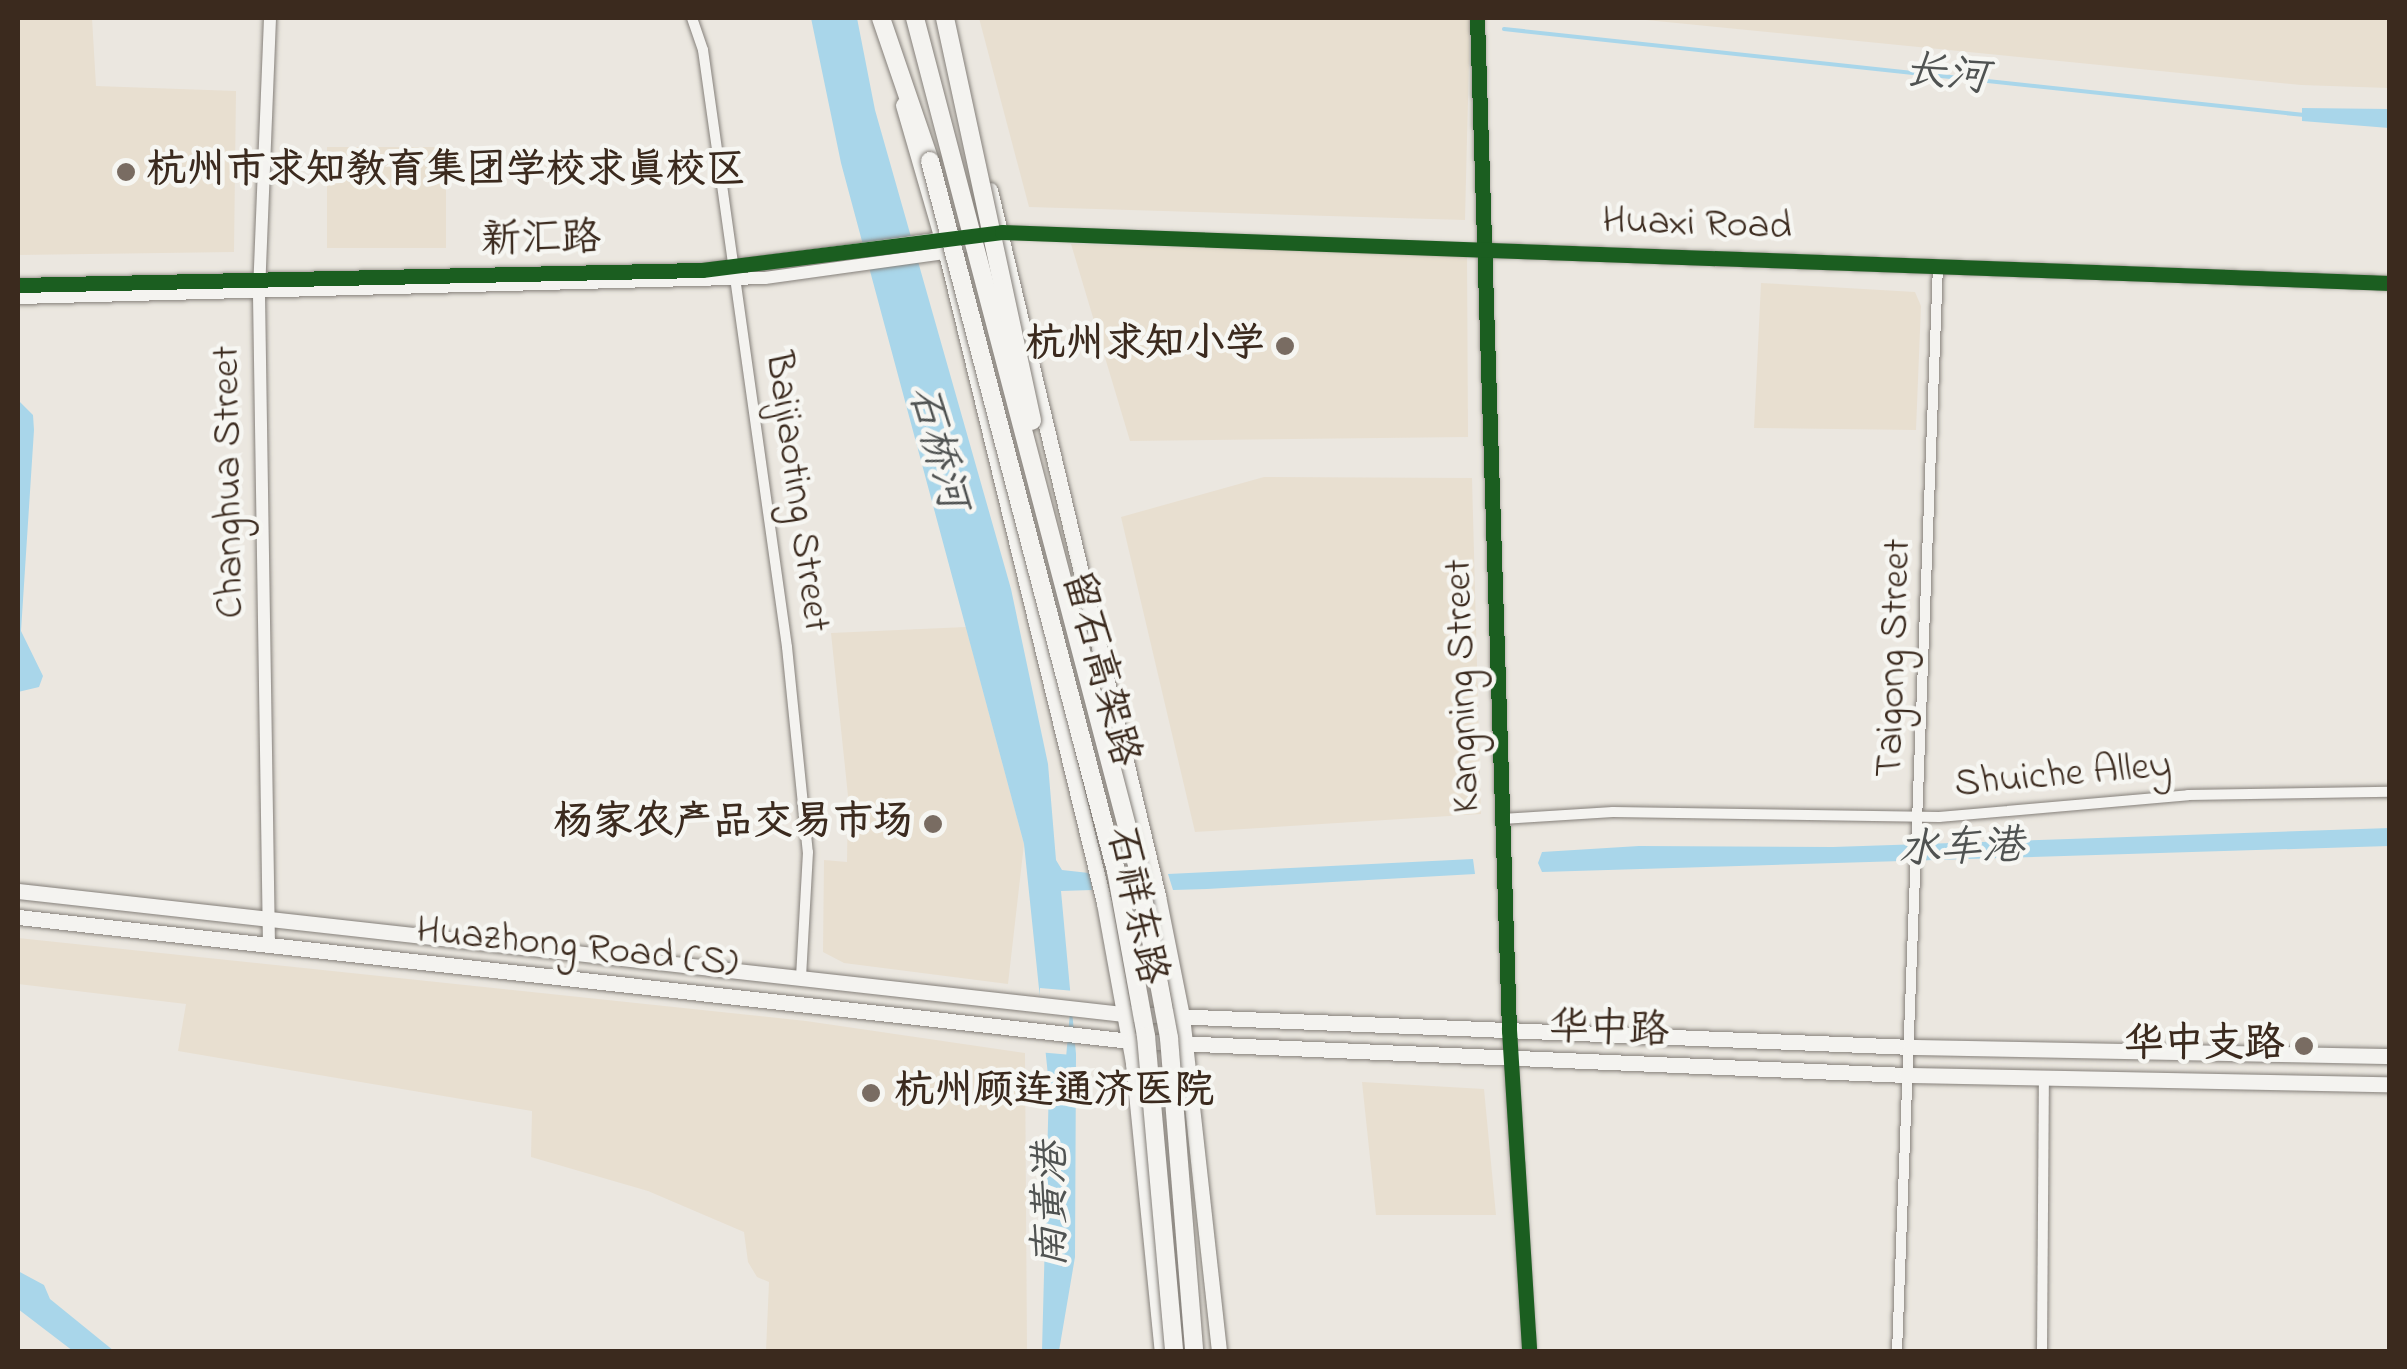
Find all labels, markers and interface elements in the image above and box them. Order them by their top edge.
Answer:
water label: 长河 [1902,47,1990,105]
place label: 杭州市求知教育集团学校求真校区 [146,148,746,196]
marker: 杭州市求知教育集团学校求真校区 [115,161,137,183]
street label: Huaxi Road [1601,198,1793,252]
street label: 新汇路 [481,216,601,266]
place label: 杭州求知小学 [1025,322,1265,370]
marker: 杭州求知小学 [1274,335,1296,357]
street label: Changhua Street [204,345,256,619]
street label: Baijiaoting Street [753,349,839,635]
water label: 石桥河 [895,381,977,515]
street label: Taigong Street [1867,538,1923,778]
street label: Kangning Street [1436,558,1492,814]
street label: 留石高架路 [1050,566,1148,772]
street label: Shuiche Alley [1953,743,2173,809]
place label: 杨家农产品交易市场 [553,800,913,848]
marker: 杨家农产品交易市场 [922,813,944,835]
street label: 石祥东路 [1095,823,1175,989]
water label: 水车港 [1897,823,2025,877]
street label: Huazhong Road (S) [414,907,740,989]
street label: 华中路 [1548,1005,1670,1057]
place label: 华中支路 [2124,1022,2284,1070]
marker: 华中支路 [2293,1035,2315,1057]
place label: 杭州顾连通济医院 [894,1069,1214,1117]
marker: 杭州顾连通济医院 [858,1080,884,1106]
water label: 南黄港 [1028,1142,1078,1268]

